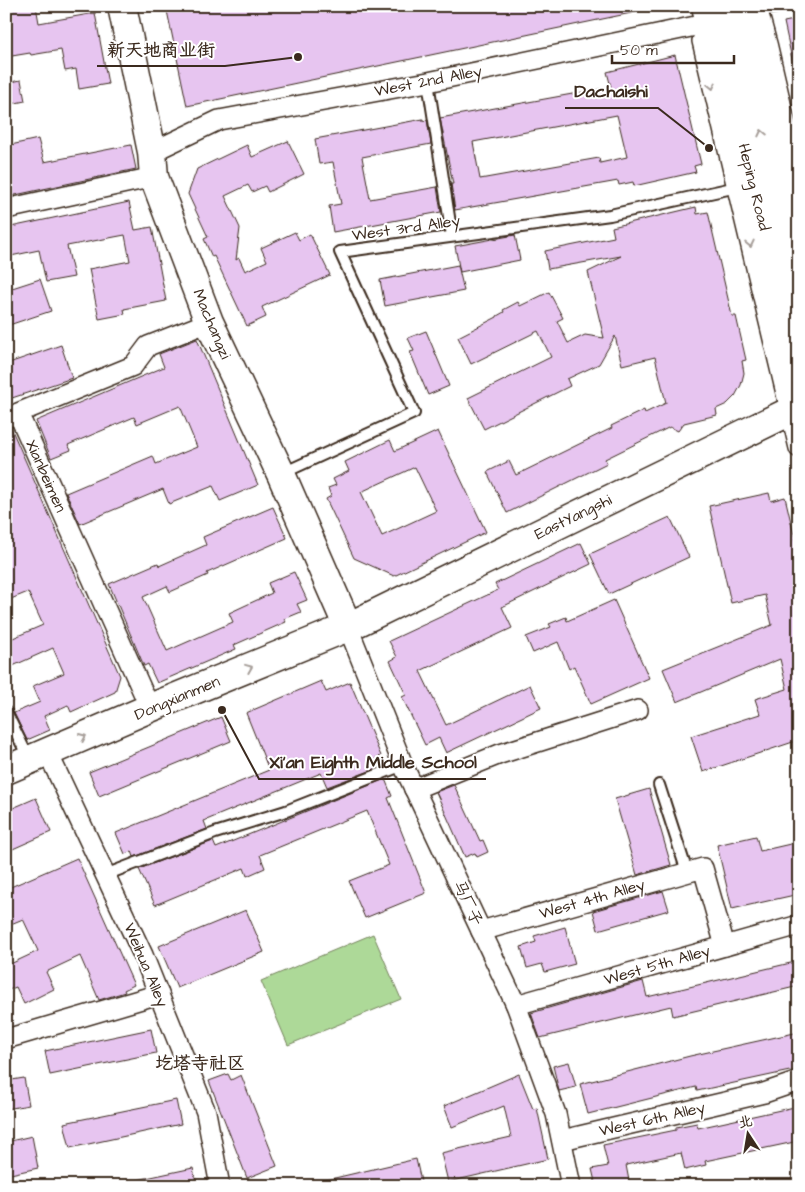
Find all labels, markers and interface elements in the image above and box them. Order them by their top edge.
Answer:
scale bar [612,32,735,64]
callout: 新天地商业街 [97,33,225,66]
text: 新天地商业街 [107,38,215,63]
text: 50 m [620,40,658,61]
street label: West 2nd Alley [372,60,484,103]
callout: Dachaishi [565,75,658,108]
text: Dachaishi [574,79,648,104]
one-way arrow [706,82,717,91]
one-way arrow [757,128,768,137]
street label: Heping Road [732,141,775,233]
street label: West 3rd Alley [351,209,462,247]
one-way arrow [744,240,755,249]
street label: Machangzi [186,286,237,363]
street label: Xianbeimen [20,436,72,516]
street label: EastYangshi [531,489,616,546]
one-way arrow [244,663,253,674]
street label: Dongxianmen [131,670,223,727]
one-way arrow [78,733,87,744]
callout: Xi'an Eighth Middle School [259,746,486,779]
text: Xi'an Eighth Middle School [269,750,477,776]
street label: West 4th Alley [537,873,648,926]
street label: 马厂子 [448,877,488,929]
street label: Weihua Alley [117,920,174,1011]
street label: West 5th Alley [601,939,713,992]
district label: 圪塔寺社区 [155,1051,245,1076]
street label: West 6th Alley [597,1096,708,1143]
north arrow [722,1110,772,1160]
text: 北 [737,1111,754,1133]

